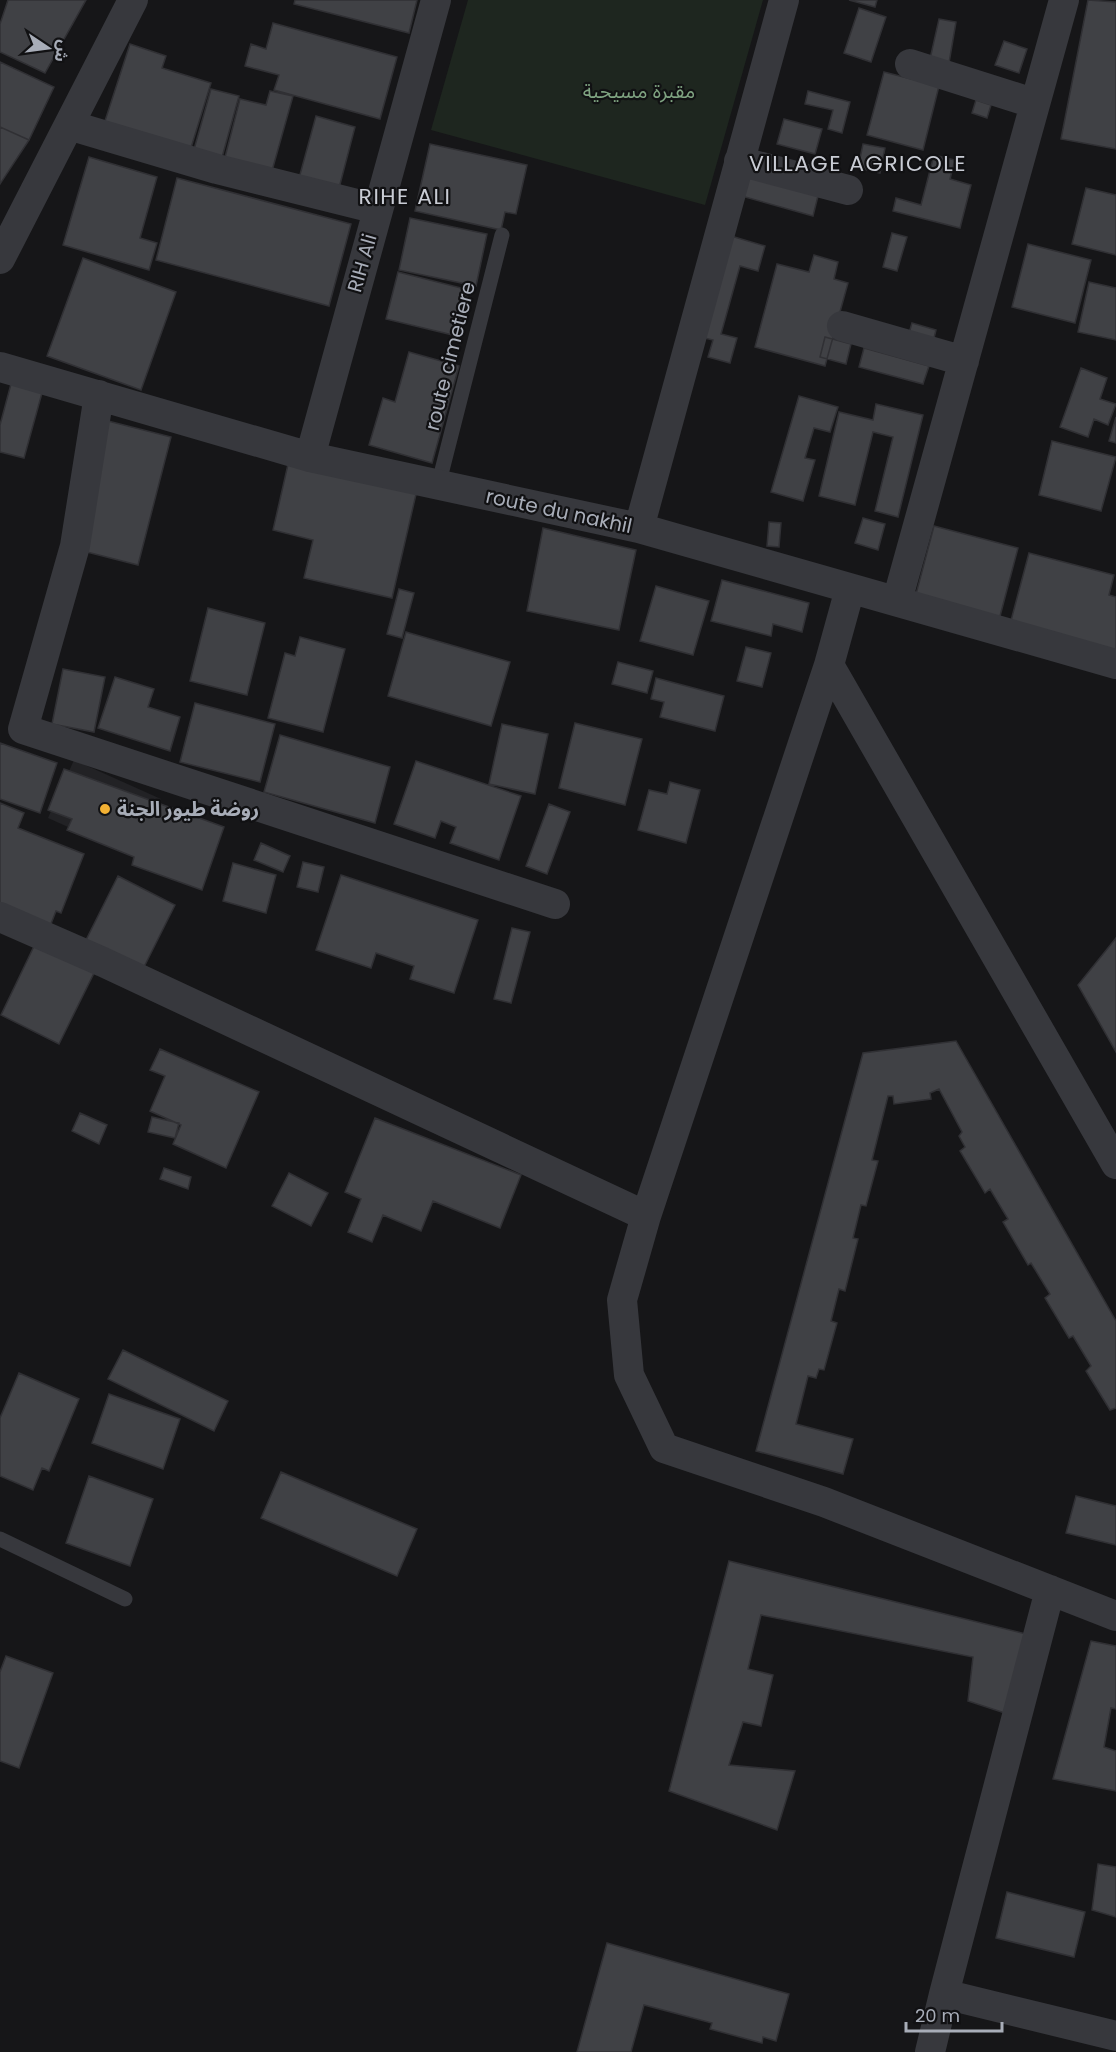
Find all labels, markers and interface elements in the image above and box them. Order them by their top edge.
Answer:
north arrow [18,18,78,78]
text: ش [48,38,76,65]
park label: مقبرة مسيحية [583,77,695,105]
district label: VILLAGE AGRICOLE [749,148,967,179]
district label: RIHE ALI [359,181,451,212]
street label: RIH Ali [340,230,384,296]
street label: route cimetiere [418,279,482,433]
street label: route du nakhil [483,482,635,540]
place label: روضة طيور الجنة [117,795,259,823]
marker: روضة طيور الجنة [98,802,112,816]
scale bar [906,1995,1002,2033]
text: 20 m [915,2003,960,2028]

